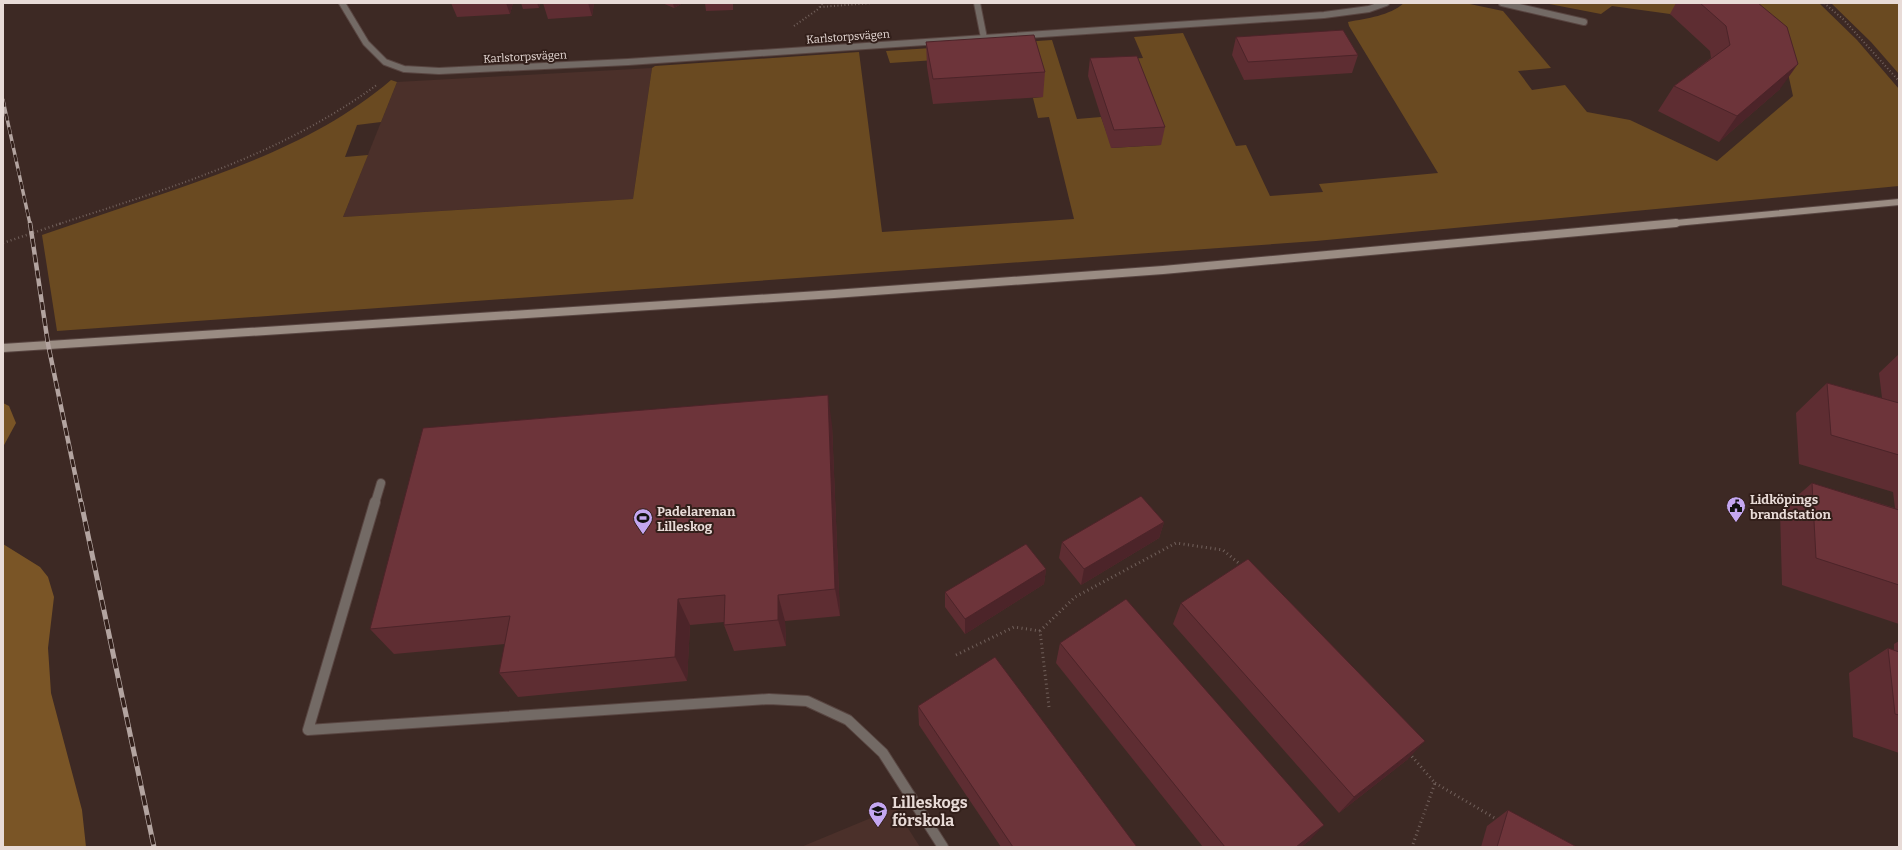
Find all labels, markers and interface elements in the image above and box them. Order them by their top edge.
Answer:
street label: Karlstorpsvägen [806,28,890,46]
street label: Karlstorpsvägen [483,48,567,66]
place label: Lidköpings brandstation [1750,492,1831,522]
public building icon: Lidköpings brandstation [1725,495,1747,523]
place label: Padelarenan Lilleskog [657,504,736,534]
sports icon: Padelarenan Lilleskog [632,507,654,535]
place label: Lilleskogs förskola [892,793,968,830]
school or university icon: Lilleskogs förskola [867,800,889,828]

